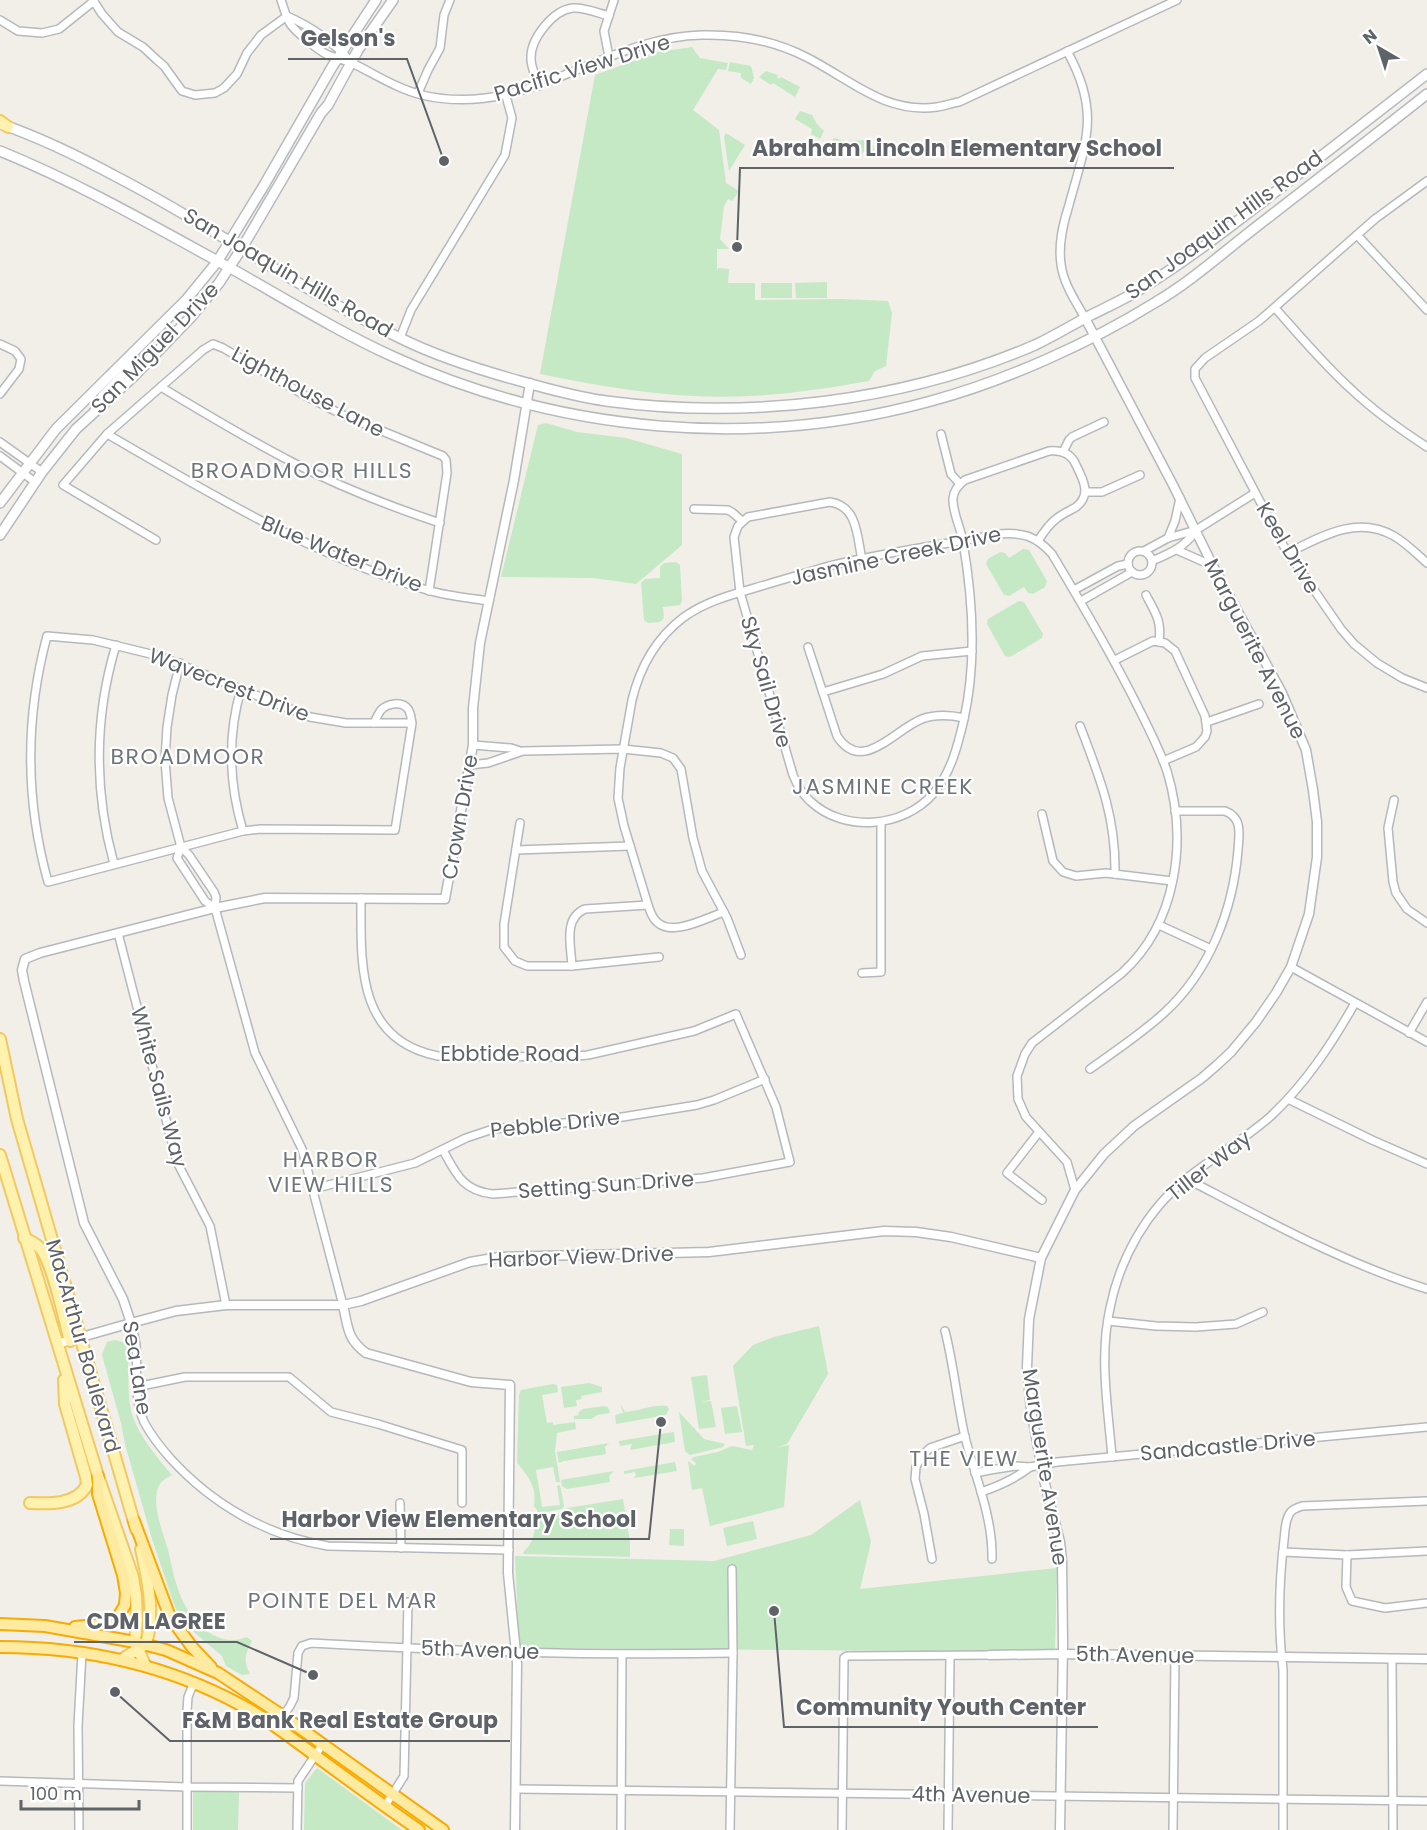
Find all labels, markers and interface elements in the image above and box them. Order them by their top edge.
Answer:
north arrow [1349,18,1409,78]
callout: Gelson's [288,19,407,59]
text: Gelson's [300,23,396,54]
text: N [1358,24,1382,49]
street label: Pacific View Drive [490,27,673,108]
callout: Abraham Lincoln Elementary School [740,128,1174,168]
text: Abraham Lincoln Elementary School [752,133,1162,164]
street label: San Joaquin Hills Road [1119,143,1328,306]
street label: San Joaquin Hills Road [178,201,398,344]
street label: San Miguel Drive [84,275,225,420]
street label: Lighthouse Lane [227,339,390,444]
district label: BROADMOOR HILLS [191,455,413,486]
street label: Keel Drive [1250,497,1327,599]
street label: Blue Water Drive [257,508,427,599]
street label: Jasmine Creek Drive [788,519,1004,592]
street label: Marguerite Avenue [1197,554,1314,744]
street label: Sky Sail Drive [734,613,799,751]
street label: Wavecrest Drive [145,641,314,729]
district label: BROADMOOR [111,741,265,772]
street label: Crown Drive [434,752,485,882]
district label: JASMINE CREEK [792,771,974,802]
street label: White Sails Way [124,1003,195,1171]
street label: Ebbtide Road [440,1039,580,1068]
street label: Pebble Drive [489,1102,621,1145]
street label: Tiller Way [1160,1123,1257,1208]
district label: HARBOR VIEW HILLS [268,1144,394,1200]
street label: Setting Sun Drive [517,1164,695,1205]
street label: MacArthur Boulevard [39,1236,128,1456]
street label: Harbor View Drive [488,1239,674,1274]
street label: Sea Lane [116,1319,159,1417]
street label: Marguerite Avenue [1016,1366,1075,1567]
street label: Sandcastle Drive [1139,1423,1317,1468]
district label: THE VIEW [909,1443,1019,1474]
callout: Harbor View Elementary School [270,1499,649,1539]
text: Harbor View Elementary School [282,1504,636,1535]
district label: POINTE DEL MAR [248,1585,438,1616]
callout: CDM LAGREE [74,1602,237,1642]
text: CDM LAGREE [86,1606,226,1637]
street label: 5th Avenue [420,1633,540,1666]
street label: 5th Avenue [1075,1639,1195,1670]
callout: Community Youth Center [784,1687,1098,1727]
text: Community Youth Center [796,1692,1086,1723]
callout: F&M Bank Real Estate Group [170,1701,510,1741]
text: F&M Bank Real Estate Group [182,1705,498,1736]
scale bar [21,1773,140,1811]
street label: 4th Avenue [911,1779,1031,1810]
text: 100 m [30,1781,82,1806]

